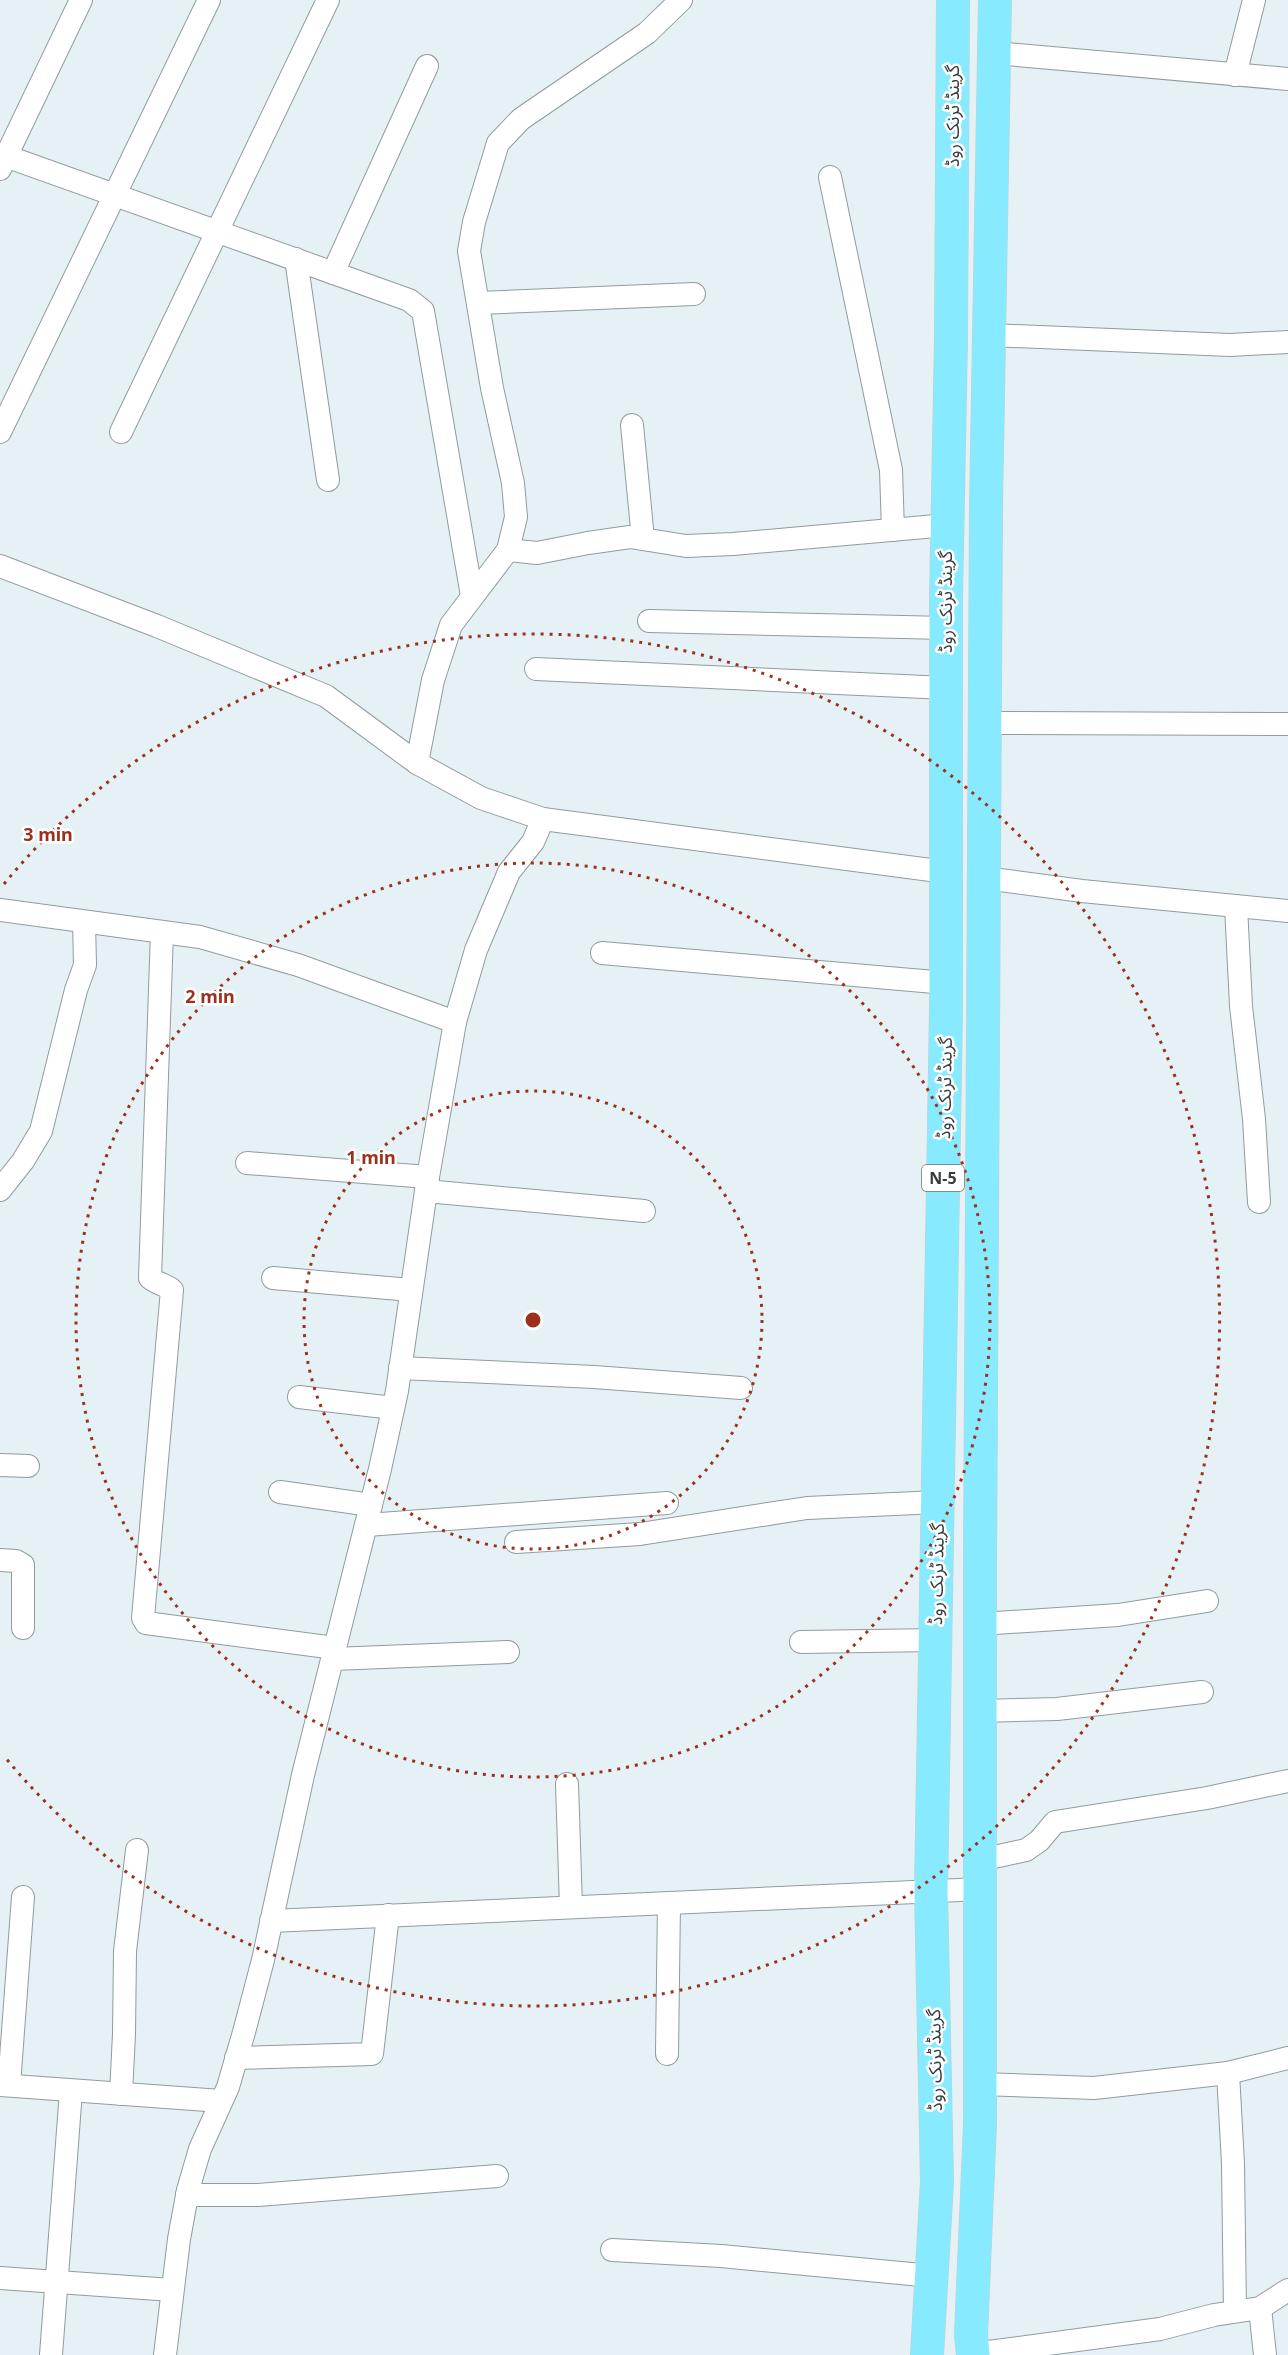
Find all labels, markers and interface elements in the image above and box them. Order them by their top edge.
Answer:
street label: گرینڈ ٹرنک روڈ [940,64,964,167]
street label: گرینڈ ٹرنک روڈ [933,550,957,653]
text: 3 min [23,822,73,846]
text: 2 min [185,984,235,1008]
street label: گرینڈ ٹرنک روڈ [931,1036,957,1139]
text: 1 min [346,1145,396,1169]
road number: N-5 [922,1165,964,1191]
centre of rings [523,1310,543,1330]
street label: گرینڈ ٹرنک روڈ [923,1522,949,1625]
street label: گرینڈ ٹرنک روڈ [921,2008,947,2111]

